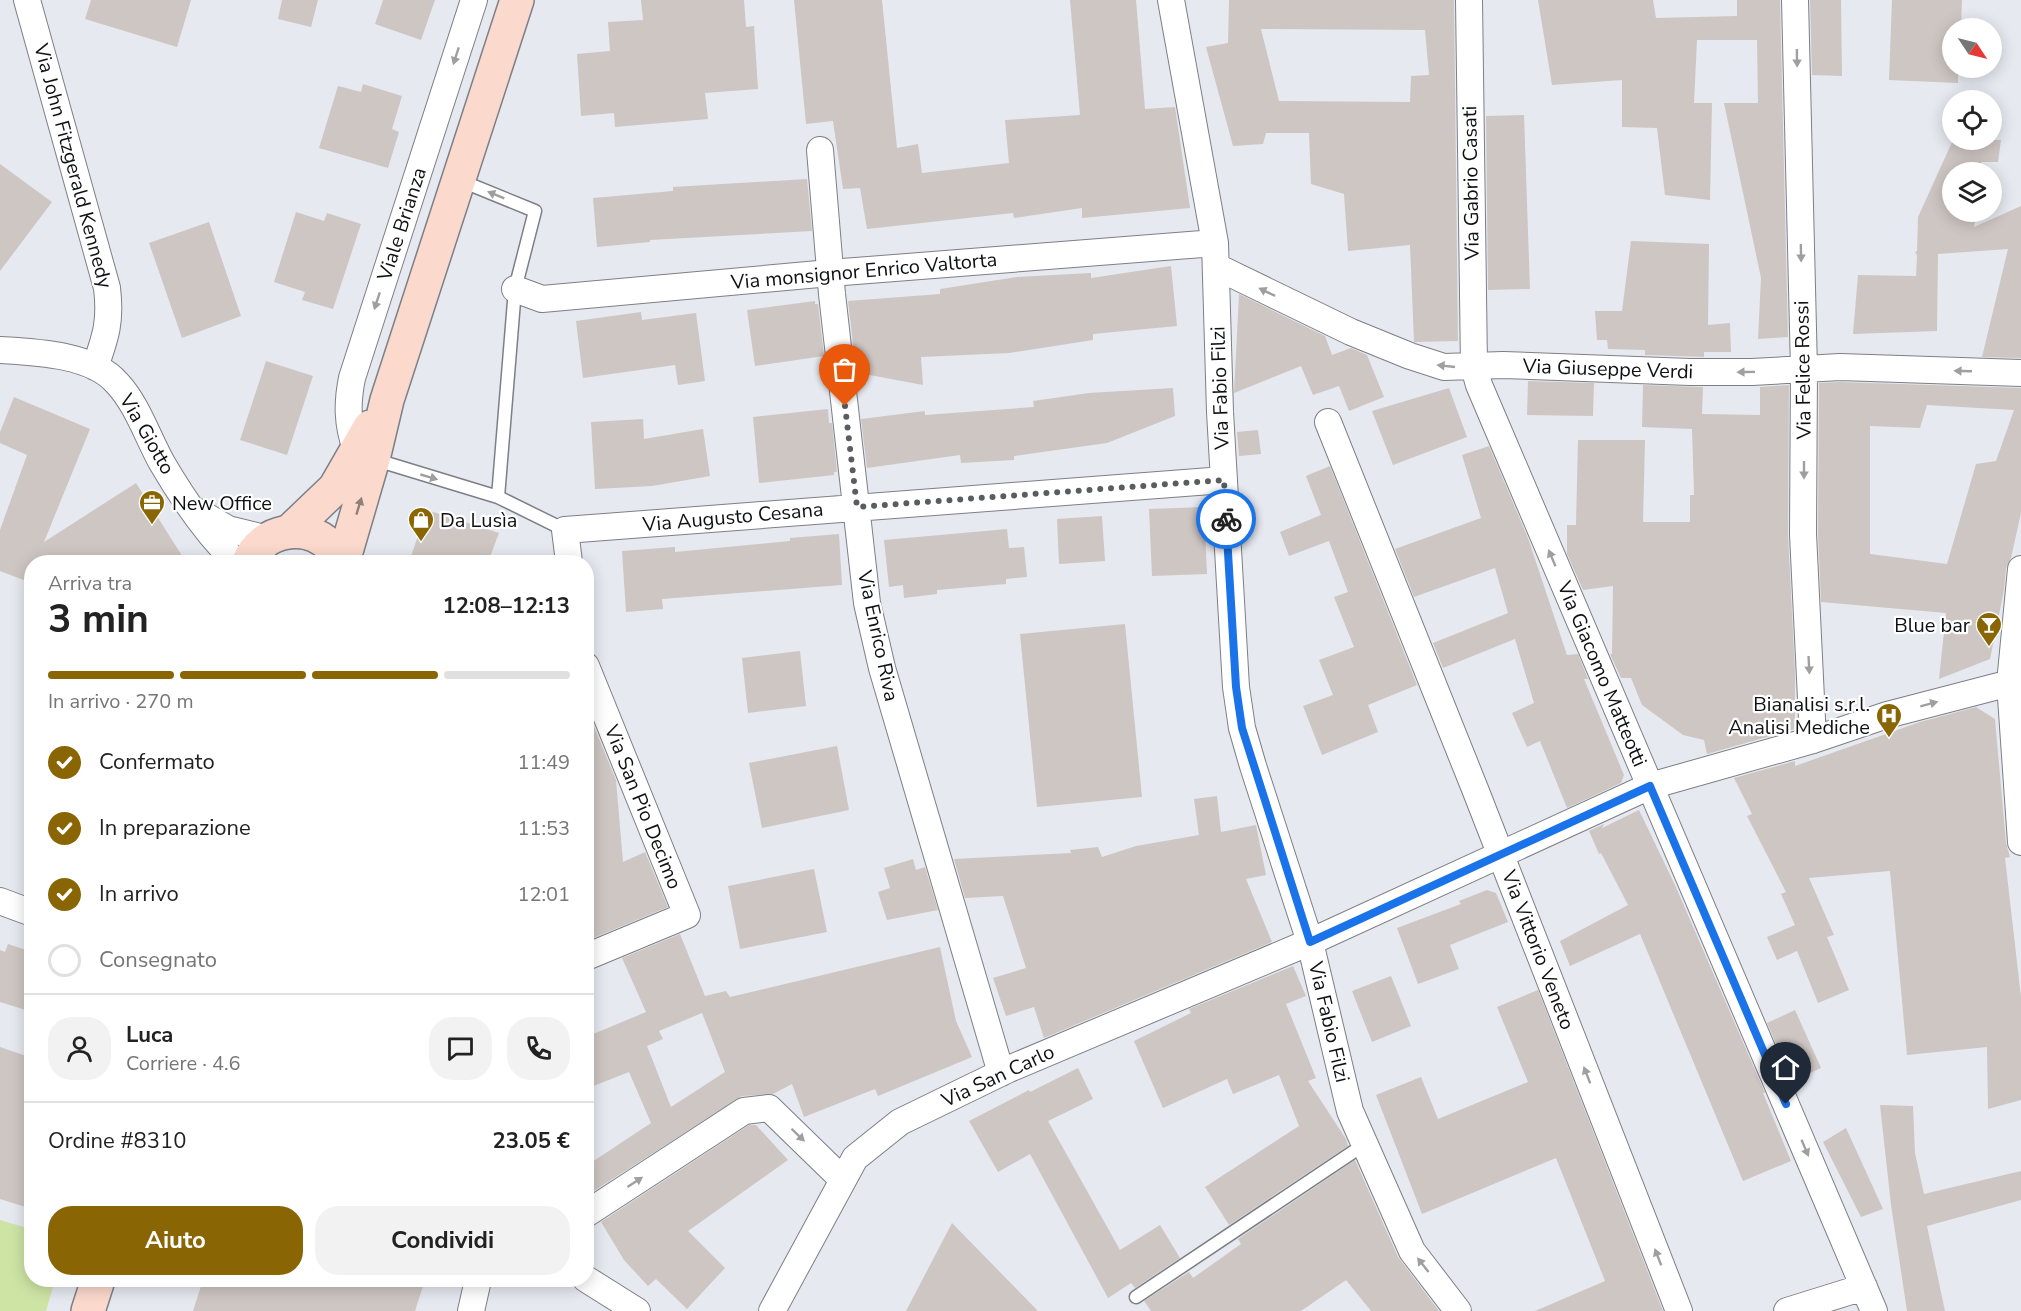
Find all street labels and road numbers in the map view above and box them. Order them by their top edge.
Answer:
street label: Via John Fitzgerald Kennedy [27,40,119,292]
street label: Via Gabrio Casati [1456,105,1486,262]
street label: Viale Brianza [371,164,433,285]
street label: Via monsignor Enrico Valtorta [729,246,998,296]
street label: Via Felice Rossi [1788,300,1818,441]
street label: Via Fabio Filzi [1204,326,1236,451]
street label: Via Giuseppe Verdi [1521,352,1694,385]
street label: Via Giotto [113,388,181,479]
street label: Via Augusto Cesana [641,496,824,538]
street label: Via Enrico Riva [851,567,905,704]
street label: Via Giacomo Matteotti [1550,576,1653,771]
street label: Via San Pio Decimo [597,720,688,893]
street label: Via Vittorio Veneto [1495,866,1581,1034]
street label: Via Fabio Filzi [1302,958,1356,1085]
street label: Via San Carlo [936,1038,1059,1114]

